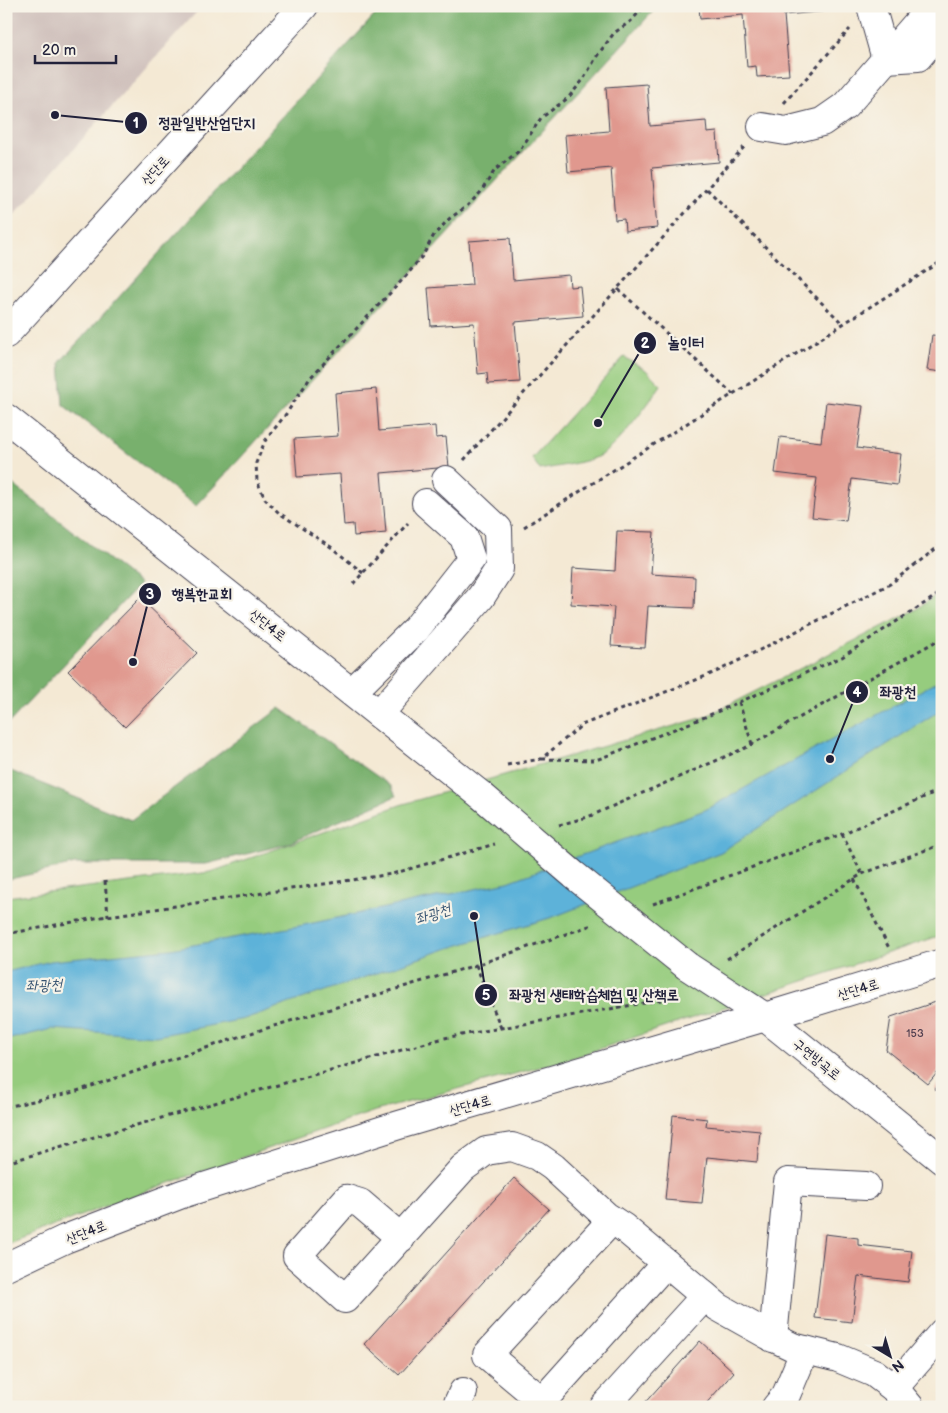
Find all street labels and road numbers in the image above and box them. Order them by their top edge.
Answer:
street label: 산단로 [138,152,173,189]
street label: 산단4로 [246,606,290,645]
street label: 산단4로 [835,975,881,1004]
street label: 구연방곡로 [789,1035,844,1084]
street label: 산단4로 [447,1091,493,1119]
street label: 산단4로 [63,1217,109,1248]

